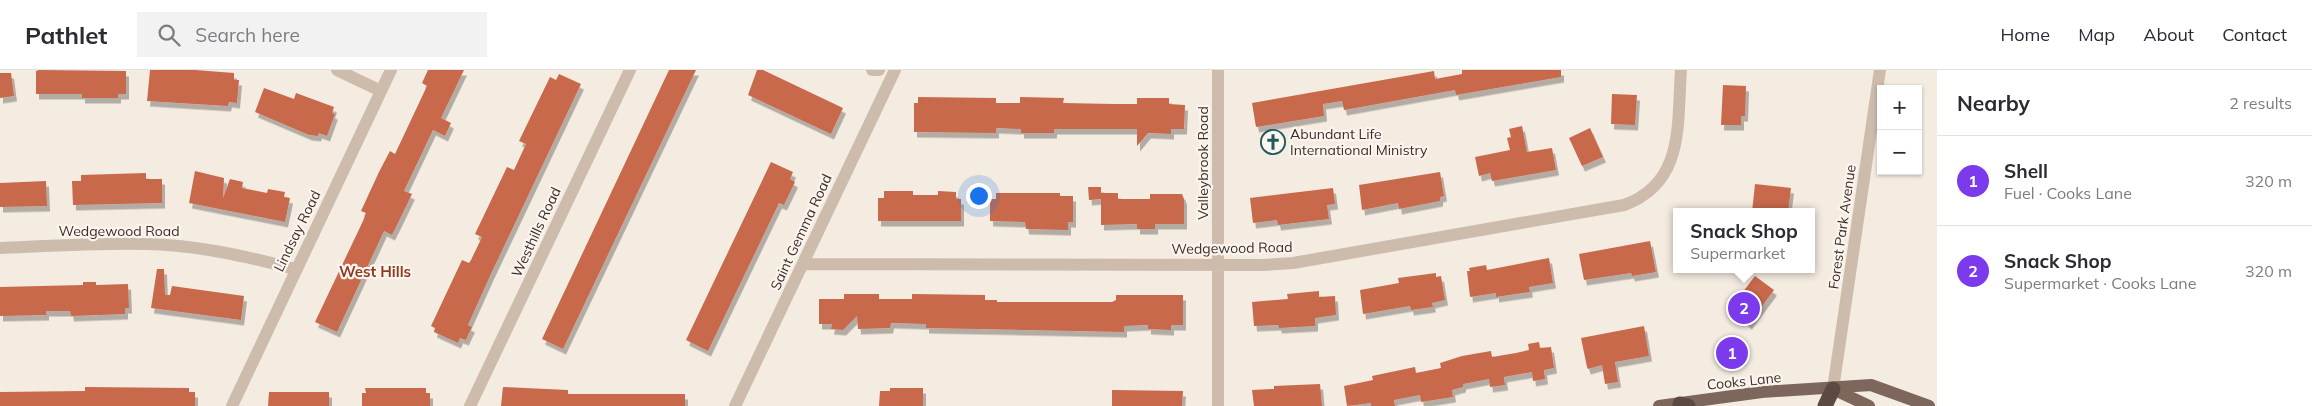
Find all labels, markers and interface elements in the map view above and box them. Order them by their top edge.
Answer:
search box [137,12,487,57]
text: Pathlet [25,20,107,50]
icon: search [155,21,183,49]
text: Search here [195,23,300,47]
text: Home [2000,23,2050,46]
text: Map [2078,23,2115,46]
text: About [2143,23,2194,46]
text: Contact [2222,23,2287,46]
map controls [1877,85,1922,175]
button: + [1877,85,1922,130]
text: Nearby [1957,90,2030,116]
text: 2 results [2229,93,2292,113]
street label: Valleybrook Road [1194,106,1212,220]
place label: Abundant Life International Ministry [1290,125,1428,159]
church icon: Abundant Life International Ministry [1260,129,1286,155]
button: − [1877,130,1922,175]
text: Shell [2004,159,2048,183]
street label: Forest Park Avenue [1824,164,1860,290]
street label: Saint Gemma Road [766,171,836,293]
text: 1 [1968,171,1978,191]
text: 320 m [2245,171,2292,191]
your location [966,183,992,209]
text: Fuel · Cooks Lane [2004,183,2132,203]
street label: Westhills Road [507,184,565,280]
street label: Lindsay Road [270,187,324,275]
popup [1673,208,1815,273]
text: Snack Shop [1690,219,1798,243]
street label: Wedgewood Road [58,222,180,240]
street label: Wedgewood Road [1171,238,1293,258]
text: Supermarket [1690,243,1785,263]
text: Snack Shop [2004,249,2112,273]
text: 2 [1968,261,1978,281]
text: 320 m [2245,261,2292,281]
district label: West Hills [339,262,411,281]
text: Supermarket · Cooks Lane [2004,273,2196,293]
pin: 2 [1728,289,1760,327]
pin: 1 [1716,334,1748,372]
street label: Cooks Lane [1706,368,1782,394]

